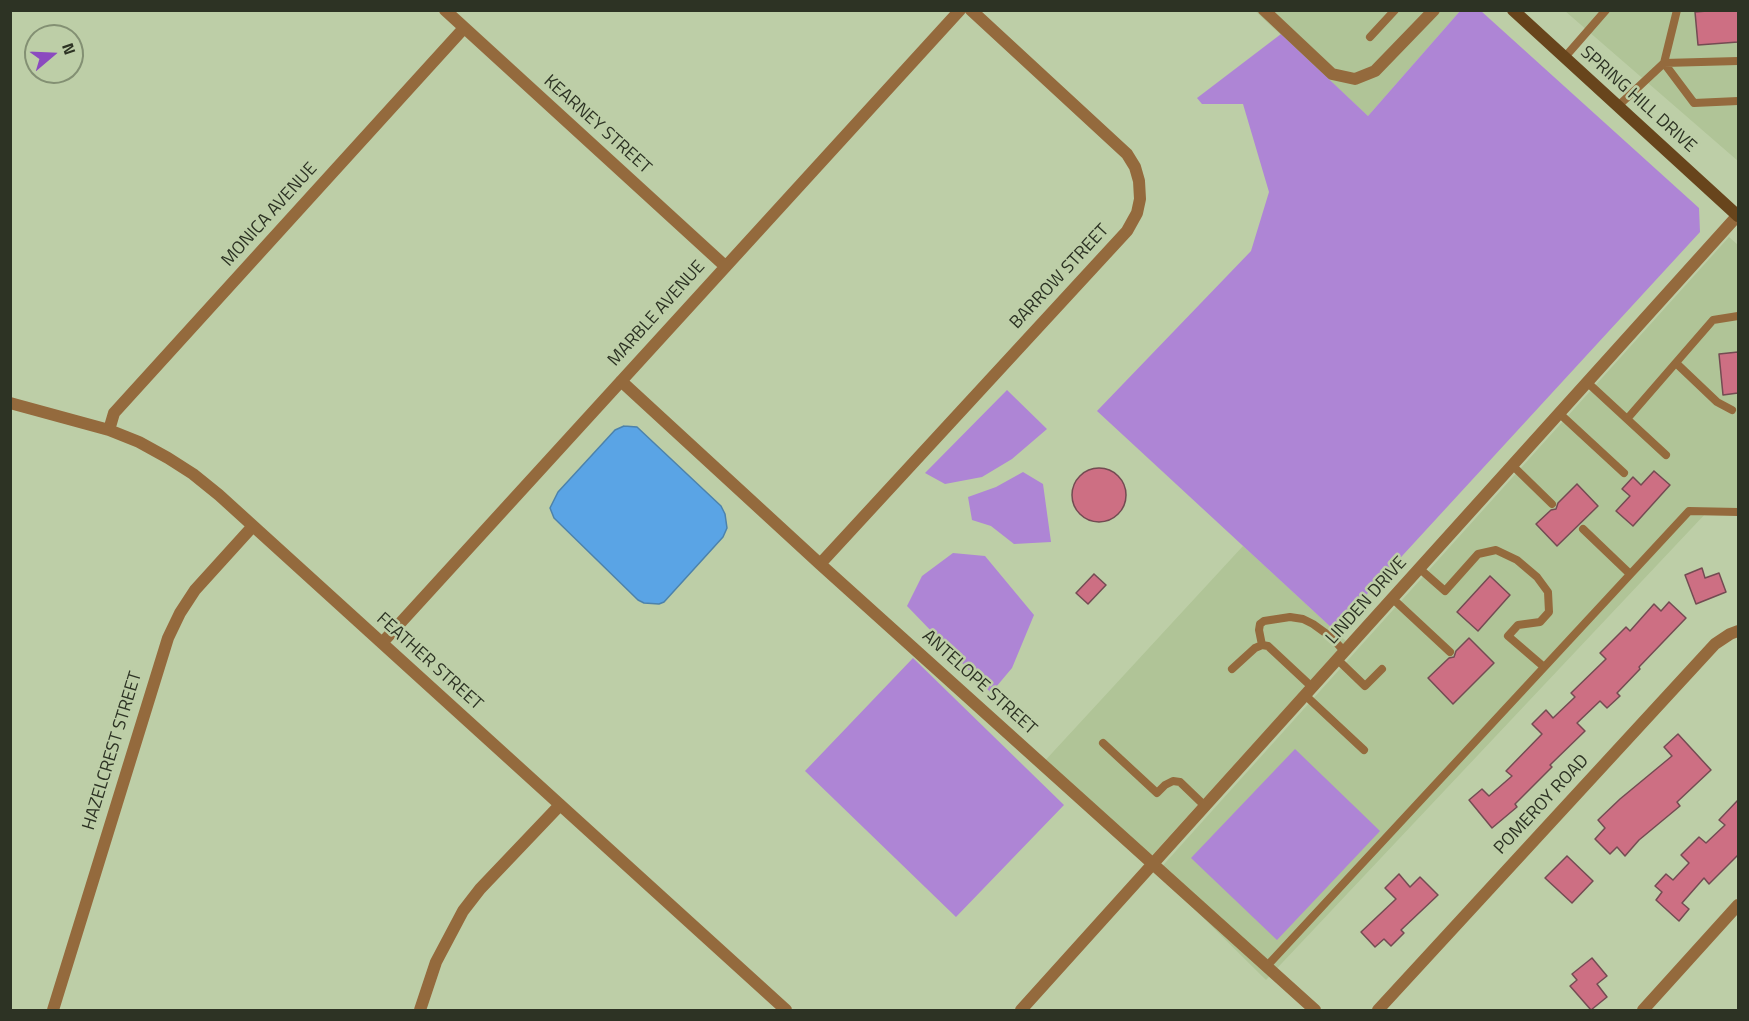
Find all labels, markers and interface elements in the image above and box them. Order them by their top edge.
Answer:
north arrow [24,24,84,84]
text: N [56,40,82,58]
street label: SPRING HILL DRIVE [1576,42,1700,158]
street label: KEARNEY STREET [539,71,655,179]
street label: MONICA AVENUE [218,159,322,271]
street label: BARROW STREET [1006,220,1114,334]
street label: MARBLE AVENUE [604,257,710,371]
street label: LINDEN DRIVE [1322,553,1412,649]
street label: FEATHER STREET [371,609,487,715]
street label: ANTELOPE STREET [917,626,1041,740]
street label: HAZELCREST STREET [79,669,147,833]
street label: POMEROY ROAD [1490,751,1594,859]

